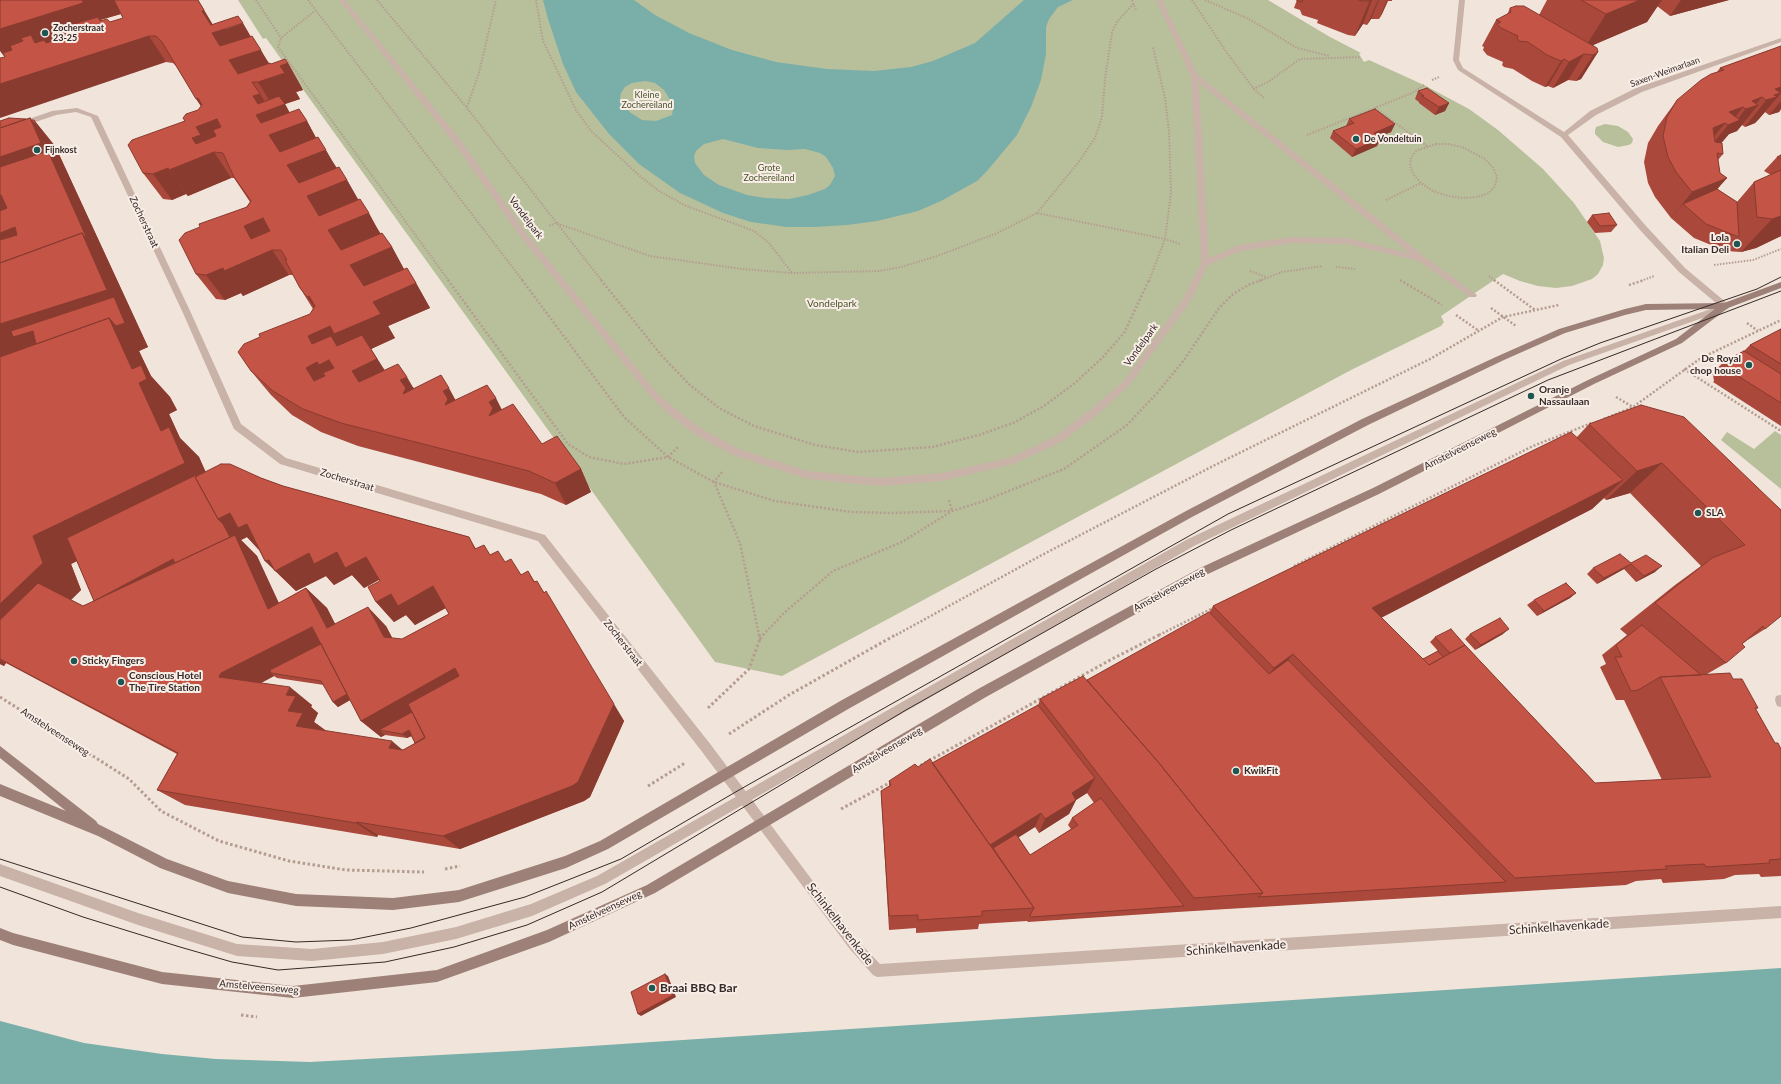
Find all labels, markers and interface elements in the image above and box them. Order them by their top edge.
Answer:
place label: Zocherstraat 23-25 [53,23,104,44]
marker: Zocherstraat 23-25 [40,28,50,38]
street label: Saxen-Weimarlaan [1629,54,1701,90]
park label: Kleine Zochereiland [621,90,673,111]
marker: De Vondeltuin [1351,134,1361,144]
place label: De Vondeltuin [1364,134,1421,144]
marker: Fijnkost [32,145,42,155]
place label: Fijnkost [45,145,77,155]
park label: Grote Zochereiland [743,163,795,184]
street label: Zocherstraat [127,194,161,250]
street label: Vondelpark [506,195,546,241]
place label: Lola Italian Deli [1681,232,1729,256]
marker: Lola Italian Deli [1732,239,1742,249]
park label: Vondelpark [807,298,857,310]
street label: Vondelpark [1122,321,1160,369]
place label: De Royal chop house [1690,353,1741,376]
marker: De Royal chop house [1744,360,1754,370]
place label: Oranje Nassaulaan [1539,384,1589,408]
marker: Oranje Nassaulaan [1526,391,1536,401]
street label: Amstelveenseweg [1422,426,1498,472]
street label: Zocherstraat [319,466,375,494]
place label: SLA [1706,507,1724,519]
marker: SLA [1693,508,1703,518]
street label: Amstelveenseweg [1131,565,1207,615]
street label: Zocherstraat [601,617,645,669]
place label: Sticky Fingers [82,655,144,667]
marker: Sticky Fingers [69,656,79,666]
place label: Conscious Hotel The Tire Station [129,670,202,694]
marker: Conscious Hotel The Tire Station [116,677,126,687]
street label: Amstelveenseweg [18,705,92,759]
street label: Amstelveenseweg [850,724,924,776]
place label: KwikFit [1244,765,1278,777]
marker: KwikFit [1231,766,1241,776]
street label: Schinkelhavenkade [804,880,876,968]
street label: Amstelveenseweg [566,888,644,932]
street label: Schinkelhavenkade [1509,916,1609,938]
street label: Schinkelhavenkade [1186,937,1286,959]
street label: Amstelveenseweg [219,978,299,996]
place label: Braai BBQ Bar [660,981,737,995]
marker: Braai BBQ Bar [647,983,657,993]

